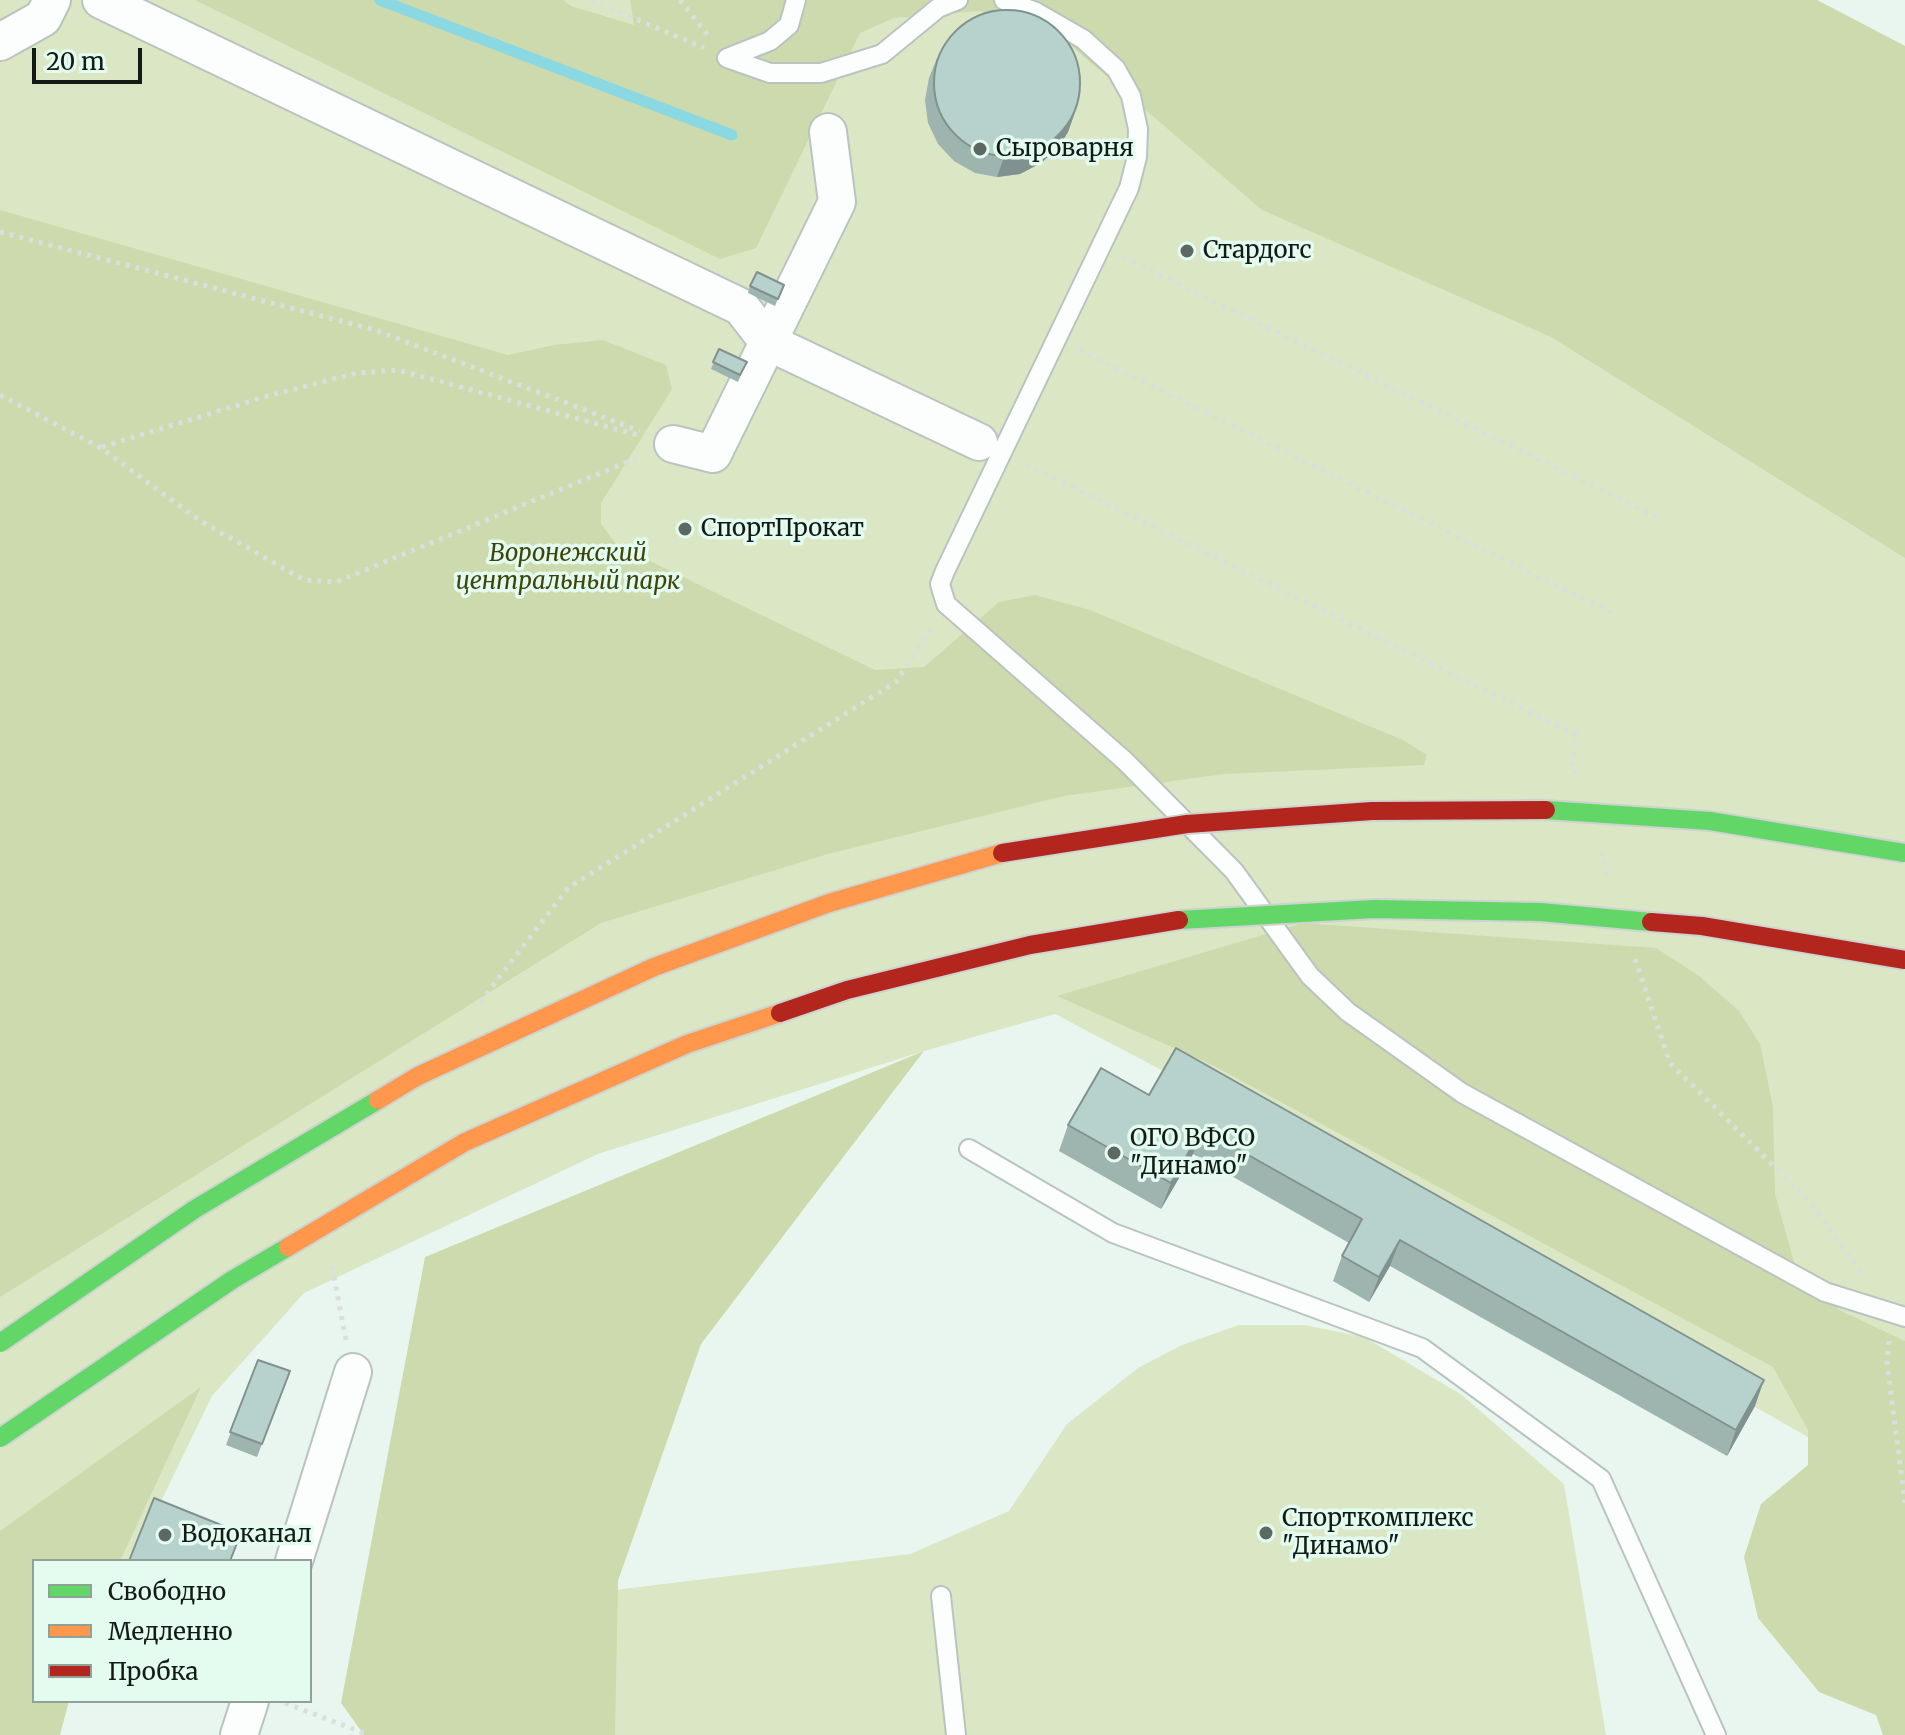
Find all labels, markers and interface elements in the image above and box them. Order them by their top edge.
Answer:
scale bar [36,32,146,82]
text: 20 m [46,46,105,77]
place label: Сыроварня [996,135,1134,163]
marker: Сыроварня [971,140,989,158]
place label: Стардогс [1203,237,1312,265]
marker: Стардогс [1178,242,1196,260]
place label: СпортПрокат [701,515,864,543]
marker: СпортПрокат [676,520,694,538]
park label: Воронежский центральный парк [456,540,680,596]
place label: ОГО ВФСО "Динамо" [1130,1125,1255,1181]
marker: ОГО ВФСО "Динамо" [1105,1144,1123,1162]
place label: Спорткомплекс "Динамо" [1282,1505,1474,1561]
place label: Водоканал [181,1521,312,1549]
marker: Спорткомплекс "Динамо" [1257,1524,1275,1542]
marker: Водоканал [156,1526,174,1544]
legend [32,1559,312,1703]
text: Свободно [108,1576,226,1607]
text: Медленно [108,1616,232,1647]
text: Пробка [108,1656,198,1687]

